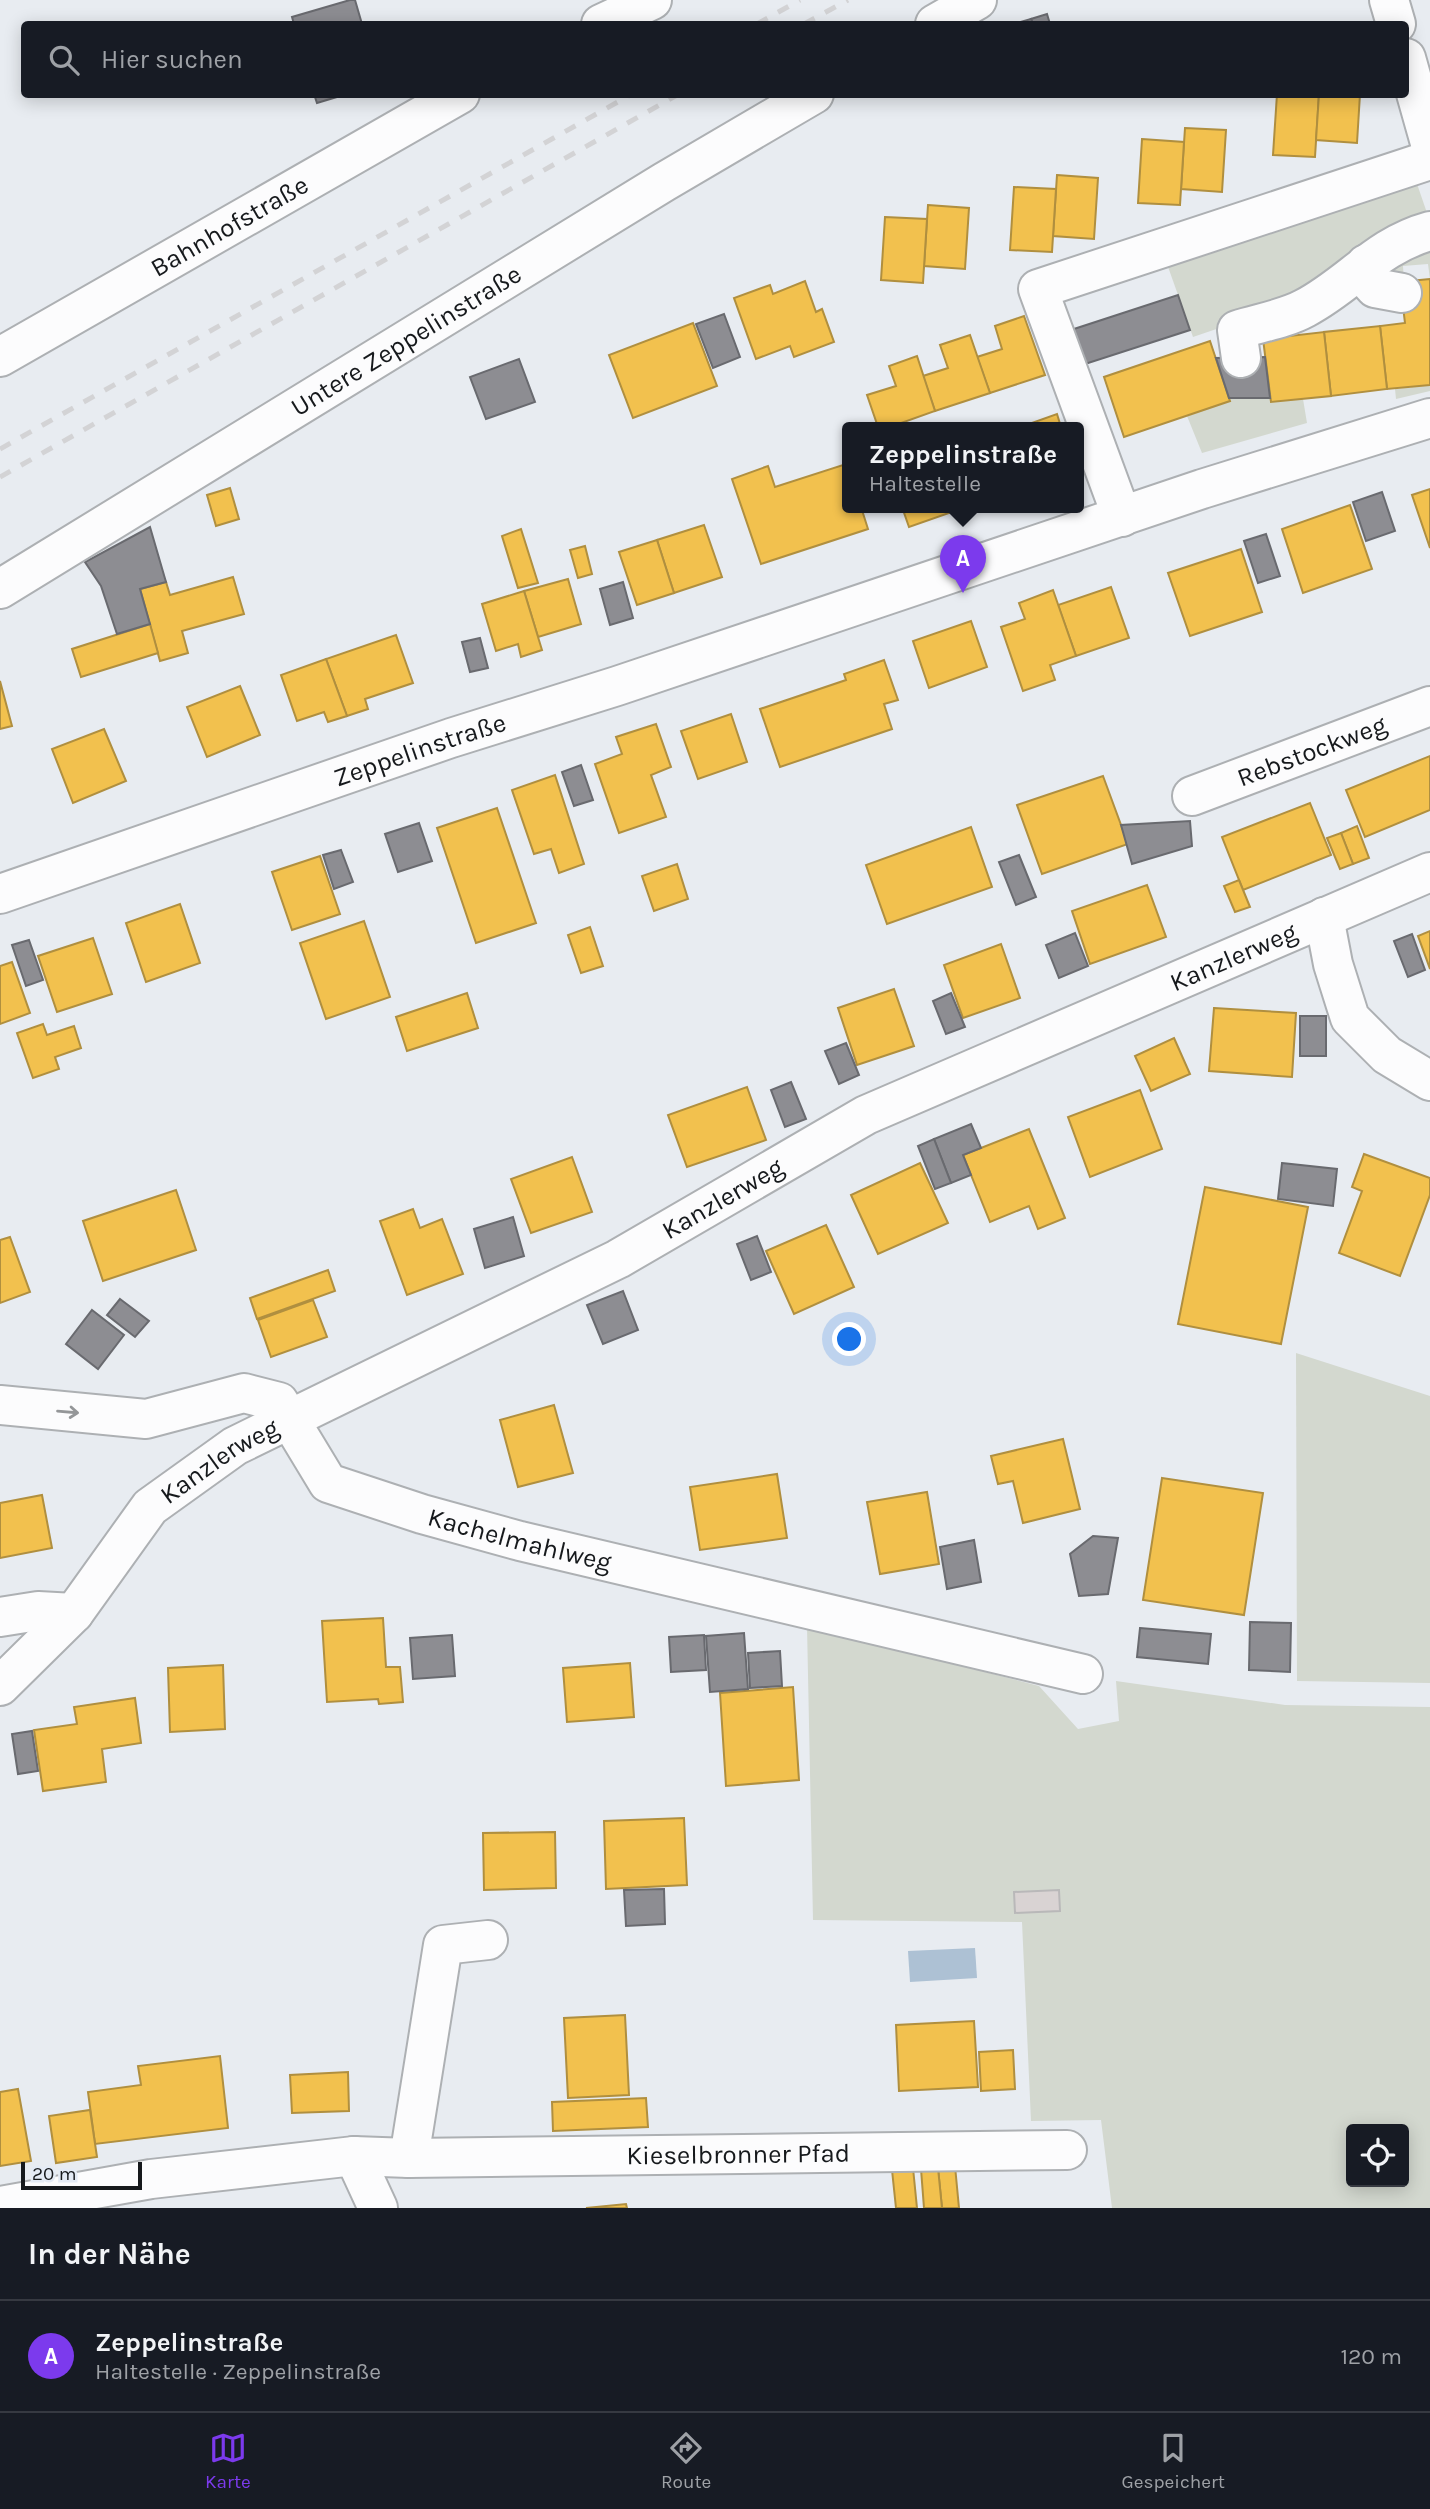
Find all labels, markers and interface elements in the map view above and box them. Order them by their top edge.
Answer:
search box [21,21,1409,98]
icon: search [45,41,83,79]
text: Hier suchen [101,44,243,75]
street label: Bahnhofstraße [145,169,314,283]
street label: Untere Zeppelinstraße [285,258,527,423]
popup [842,422,1084,513]
text: Zeppelinstraße [869,439,1057,470]
text: Haltestelle [869,470,981,497]
pin: A [940,535,986,593]
street label: Zeppelinstraße [330,706,510,793]
street label: Rebstockweg [1233,708,1391,793]
street label: Kanzlerweg [1165,916,1302,998]
street label: Kanzlerweg [656,1151,789,1246]
your location [832,1322,866,1356]
one-way arrow [56,1405,79,1418]
street label: Kanzlerweg [154,1412,284,1510]
street label: Kachelmahlweg [425,1501,615,1578]
map controls [1346,2124,1409,2187]
button: locate [1346,2124,1409,2187]
street label: Kieselbronner Pfad [626,2137,850,2171]
scale bar [21,2159,142,2191]
text: 20 m [32,2163,77,2185]
text: In der Nähe [28,2236,191,2272]
text: Zeppelinstraße [95,2327,283,2358]
text: A [44,2343,58,2370]
text: 120 m [1340,2343,1402,2370]
text: Haltestelle · Zeppelinstraße [95,2358,381,2385]
tab: Karte [205,2429,251,2493]
tab: Route [661,2429,711,2493]
tab: Gespeichert [1121,2429,1225,2493]

